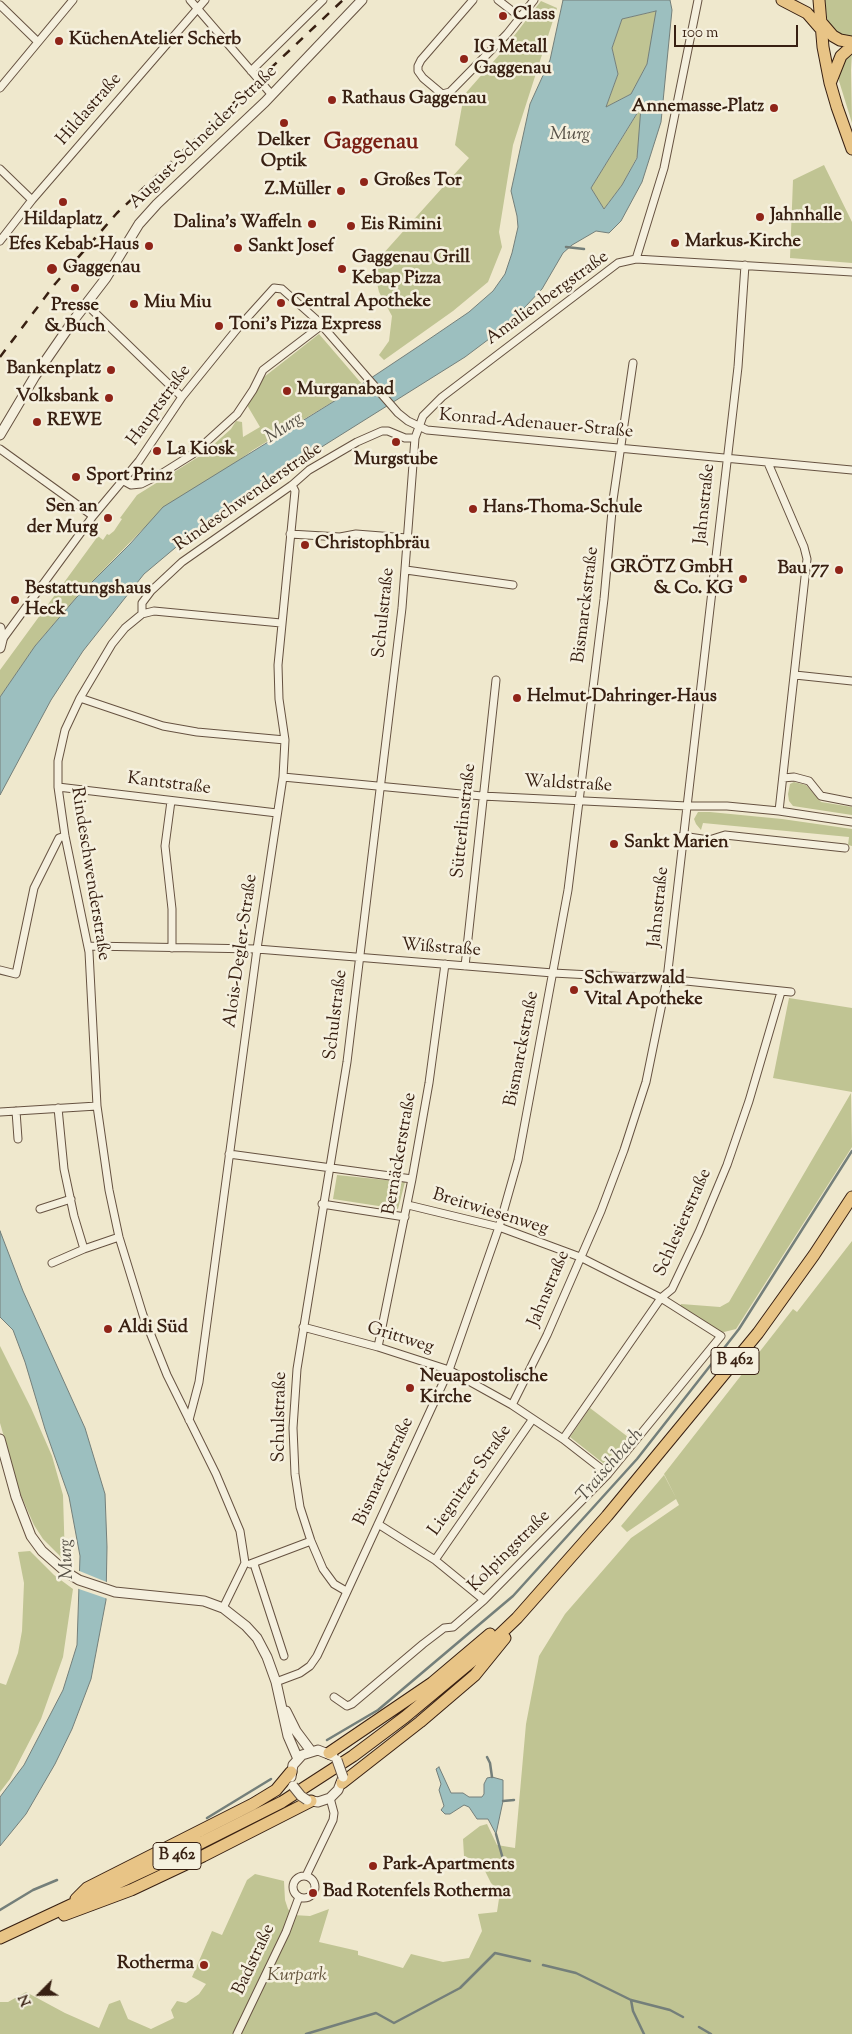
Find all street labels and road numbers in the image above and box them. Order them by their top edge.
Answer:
street label: August-Schneider-Straße [126,62,282,214]
street label: Hildastraße [53,69,127,151]
street label: Amalienbergstraße [482,247,614,351]
street label: Hauptstraße [123,361,197,451]
street label: Konrad-Adenauer-Straße [438,406,634,444]
street label: Rindeschwenderstraße [171,439,327,557]
street label: Jahnstraße [691,463,721,545]
street label: Bismarckstraße [569,546,605,664]
street label: Schulstraße [370,567,400,659]
street label: Sütterlinstraße [448,762,482,880]
street label: Kantstraße [126,769,212,801]
street label: Waldstraße [523,772,613,798]
street label: Rindeschwenderstraße [65,786,113,962]
street label: Jahnstraße [645,866,675,948]
street label: Alois-Degler-Straße [221,873,263,1029]
street label: Wißstraße [401,935,481,963]
street label: Schulstraße [321,969,353,1061]
street label: Bismarckstraße [501,989,545,1109]
street label: Bernäckerstraße [380,1091,422,1217]
street label: Schlesierstraße [651,1166,717,1280]
street label: Breitwiesenweg [429,1185,551,1241]
street label: Jahnstraße [524,1248,576,1330]
street label: Grittweg [364,1319,436,1359]
road number: B 462 [711,1348,759,1374]
street label: Schulstraße [269,1371,293,1463]
street label: Bismarckstraße [350,1414,420,1530]
street label: Liegnitzer Straße [425,1421,517,1541]
street label: Kolpingstraße [464,1506,556,1598]
road number: B 462 [153,1842,201,1870]
street label: Badstraße [229,1921,281,1999]

